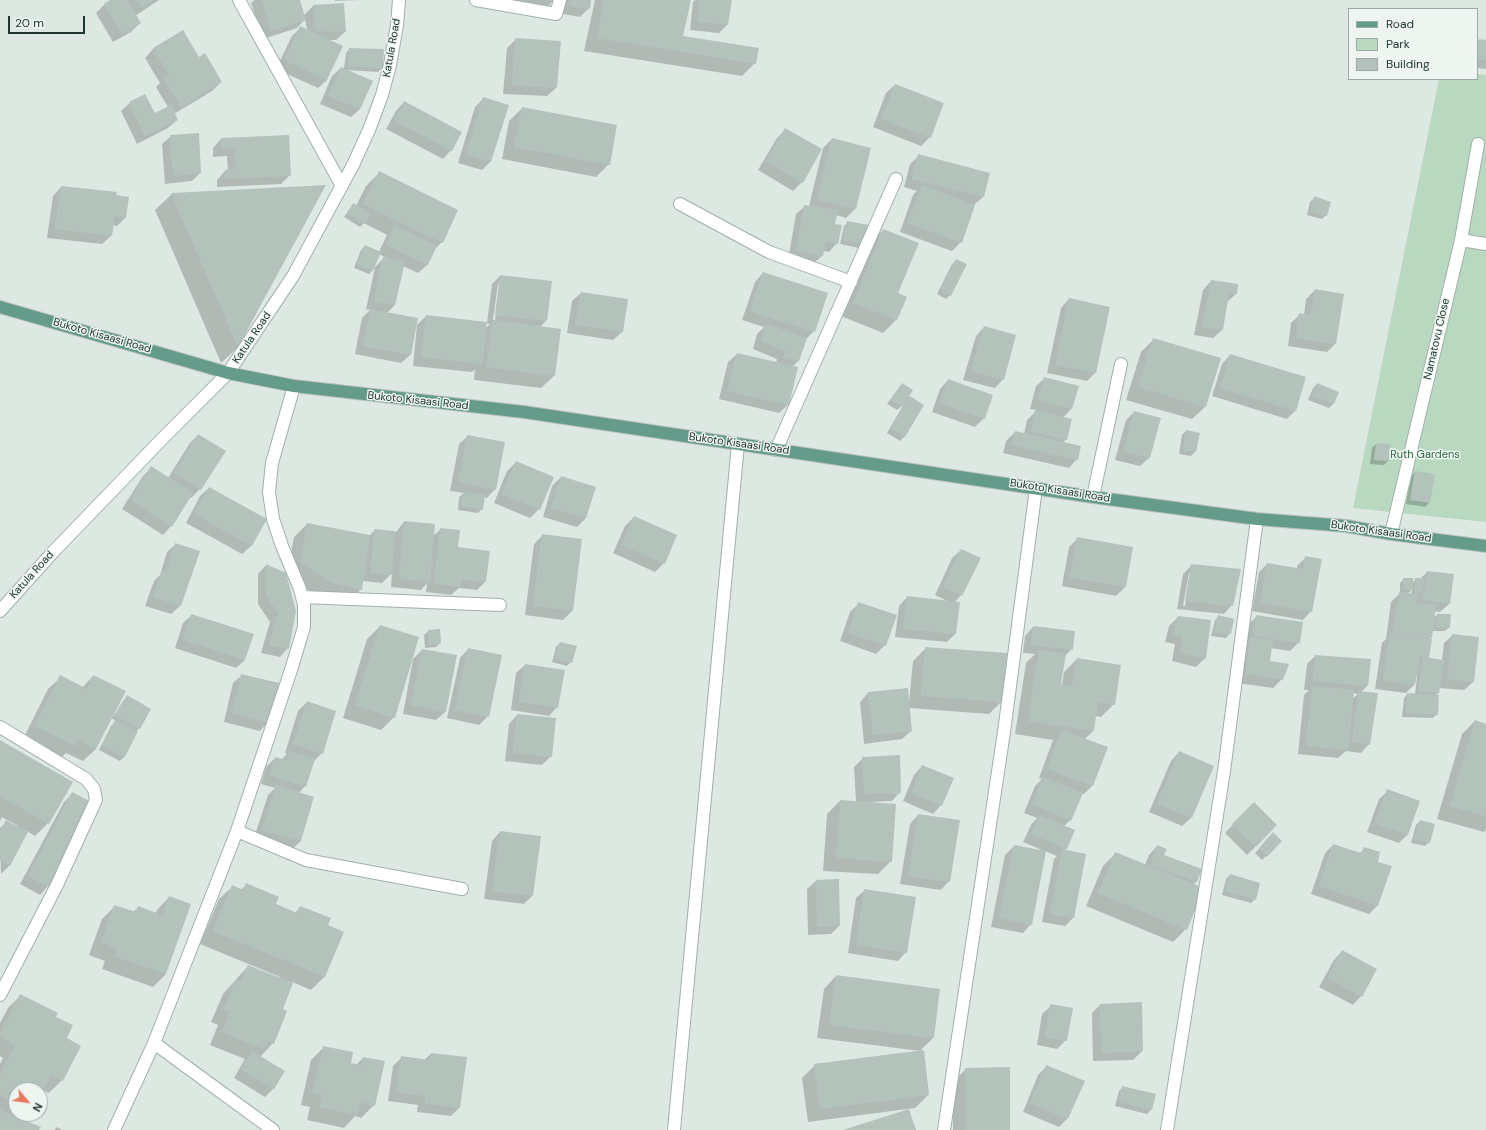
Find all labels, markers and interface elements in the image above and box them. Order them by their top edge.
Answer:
scale bar [10,8,87,34]
legend [1348,8,1478,80]
text: 20 m [15,15,44,31]
text: Road [1386,16,1414,32]
street label: Katula Road [380,18,404,78]
text: Park [1386,36,1410,52]
text: Building [1386,56,1430,72]
street label: Namatovu Close [1421,297,1453,381]
street label: Katula Road [230,310,274,366]
street label: Bukoto Kisaasi Road [52,316,152,356]
street label: Bukoto Kisaasi Road [367,389,469,413]
street label: Bukoto Kisaasi Road [688,430,790,458]
park label: Ruth Gardens [1390,448,1460,462]
street label: Bukoto Kisaasi Road [1009,477,1111,505]
street label: Bukoto Kisaasi Road [1330,518,1432,546]
street label: Katula Road [7,548,57,602]
north arrow [8,1082,48,1122]
text: N [30,1100,46,1114]

